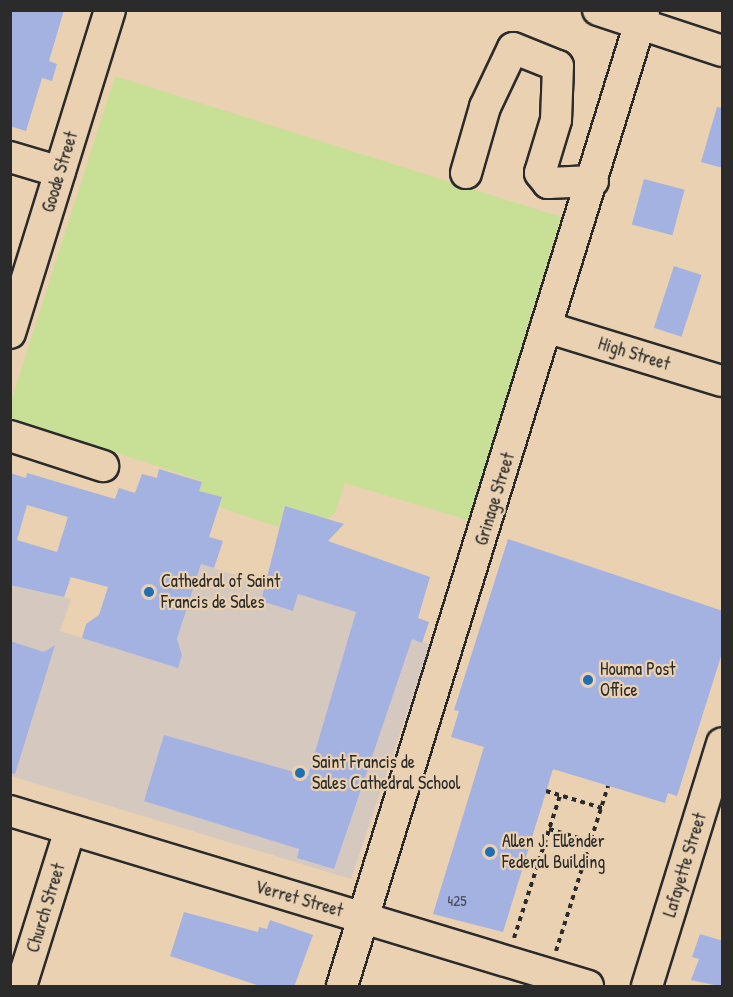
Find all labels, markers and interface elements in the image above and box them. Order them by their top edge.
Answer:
street label: Goode Street [37,129,83,215]
street label: High Street [595,333,673,375]
street label: Grinage Street [471,450,519,548]
place label: Cathedral of Saint Francis de Sales [161,571,280,614]
marker: Cathedral of Saint Francis de Sales [142,585,156,599]
place label: Houma Post Office [600,659,675,702]
marker: Houma Post Office [581,673,595,687]
place label: Saint Francis de Sales Cathedral School [312,752,460,795]
marker: Saint Francis de Sales Cathedral School [293,766,307,780]
street label: Lafayette Street [659,810,711,920]
place label: Allen J. Ellender Federal Building [502,831,605,874]
marker: Allen J. Ellender Federal Building [483,845,497,859]
street label: Church Street [22,861,70,955]
street label: Verret Street [253,876,345,922]
house number: 425 [448,892,466,910]

